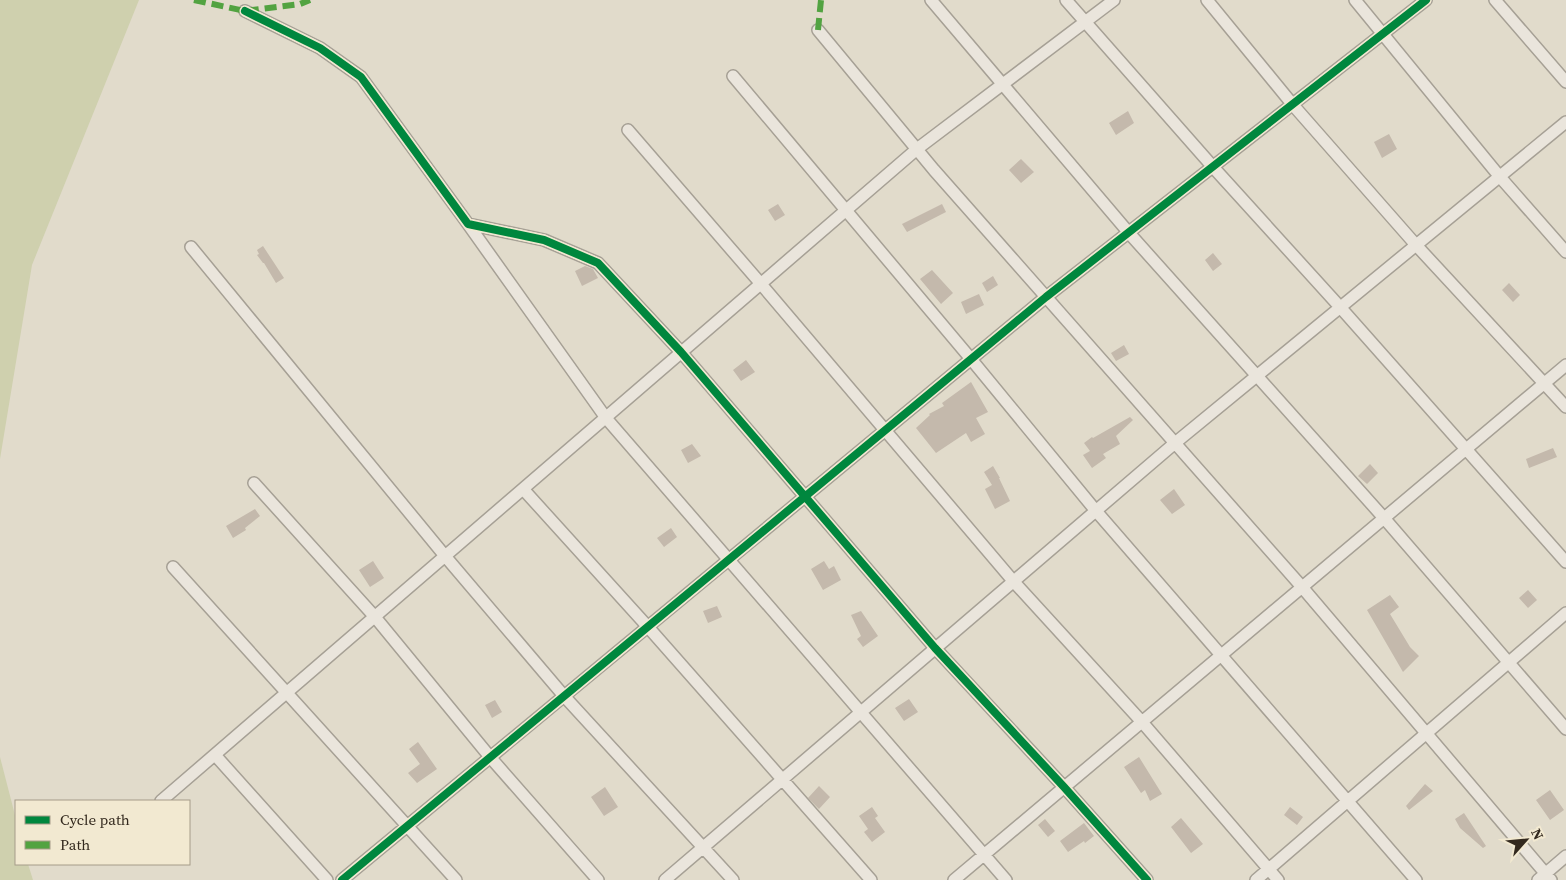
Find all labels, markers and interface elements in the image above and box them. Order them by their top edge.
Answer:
legend [15,800,190,865]
text: Cycle path [60,809,130,830]
north arrow [1501,815,1551,865]
text: N [1526,825,1549,843]
text: Path [60,834,90,855]

